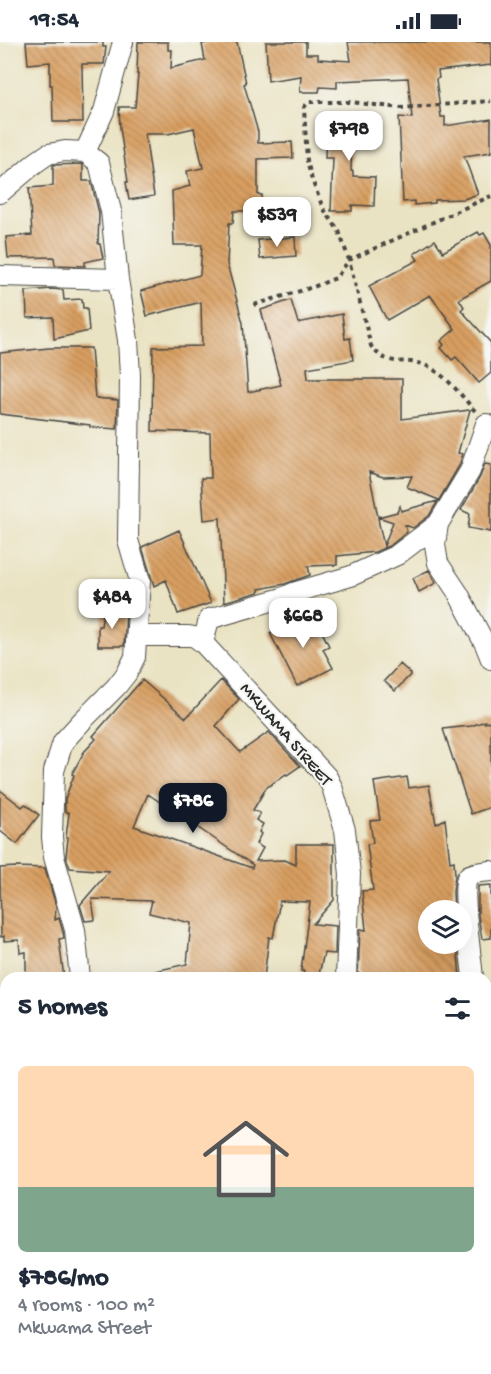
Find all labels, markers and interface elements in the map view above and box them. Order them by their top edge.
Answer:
text: 19:54 [30,8,79,34]
pin: $798 [313,111,385,162]
text: $798 [329,119,369,142]
pin: $539 [241,197,313,248]
text: $539 [257,205,297,228]
pin: $484 [76,579,148,630]
text: $484 [93,587,131,610]
pin: $668 [267,598,339,649]
text: $668 [283,606,323,629]
street label: MKWAMA STREET [235,679,336,792]
pin: $786 [157,783,229,834]
text: $786 [173,791,213,814]
map controls [418,900,472,954]
button: layers [418,900,472,954]
icon: filters [441,992,474,1025]
text: 5 homes [18,993,107,1024]
icon: home [192,1105,300,1213]
text: $786/mo [18,1264,109,1295]
text: 4 rooms · 100 m² [18,1295,155,1318]
text: Mkwama Street [18,1318,151,1341]

